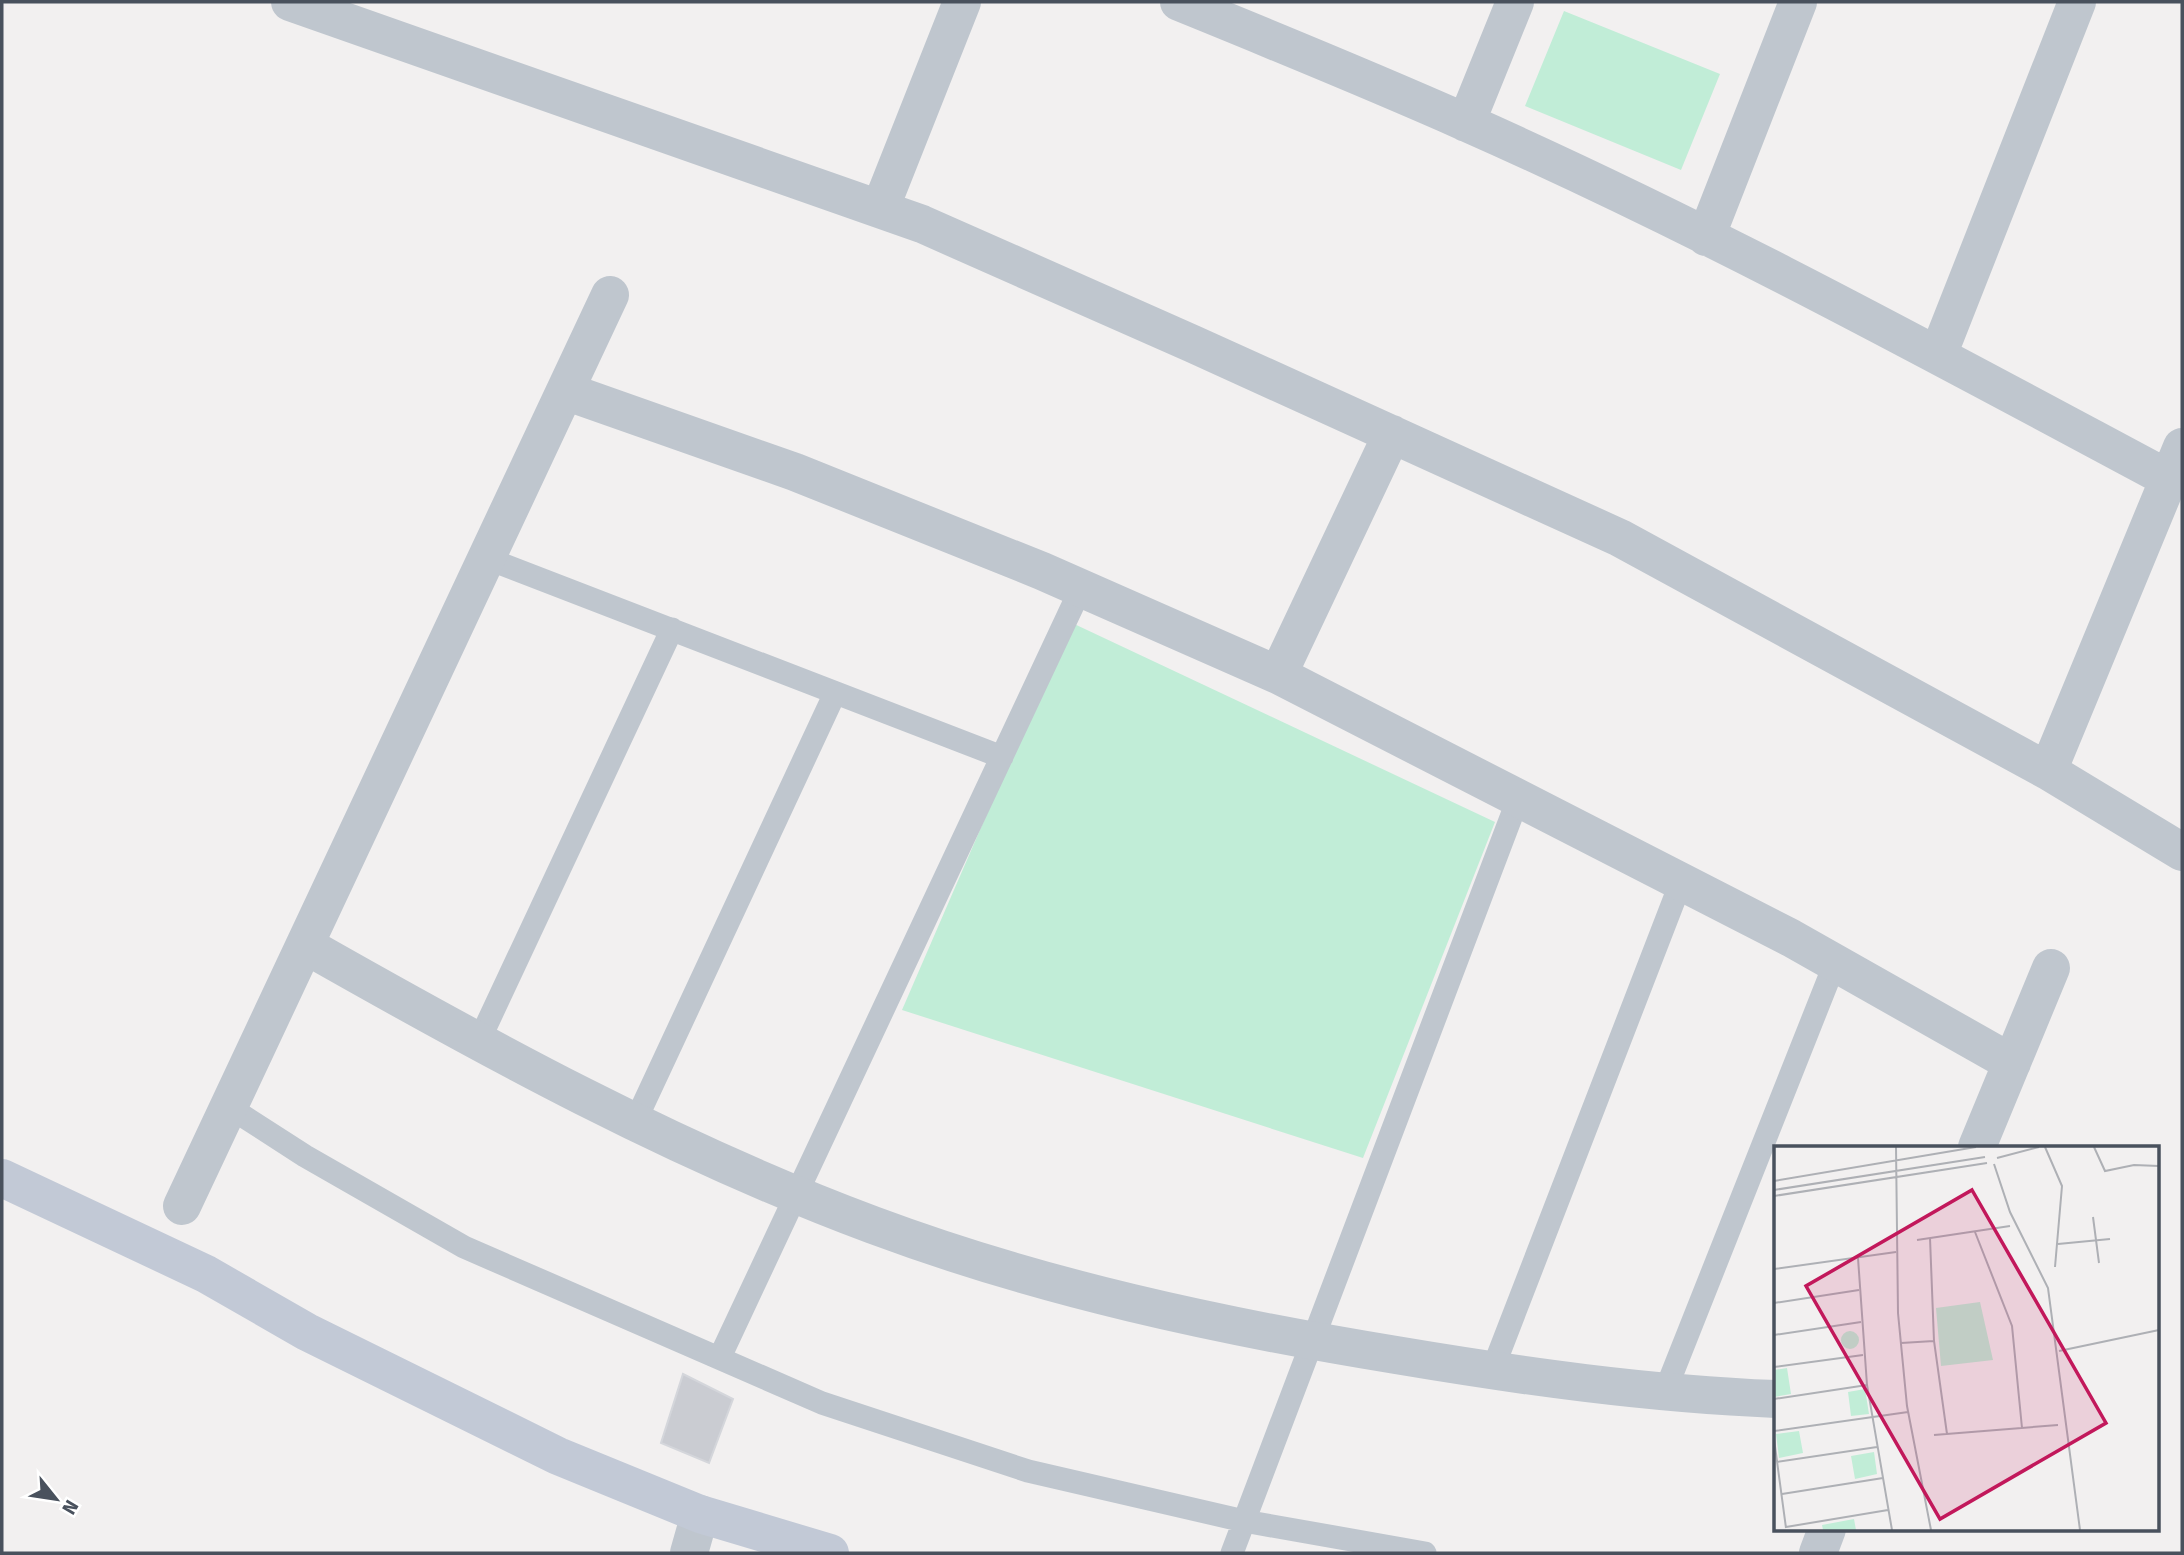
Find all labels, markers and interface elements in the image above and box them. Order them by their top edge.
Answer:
inset map [1774,1146,2160,1530]
north arrow [21,1464,91,1534]
text: N [57,1496,83,1518]

